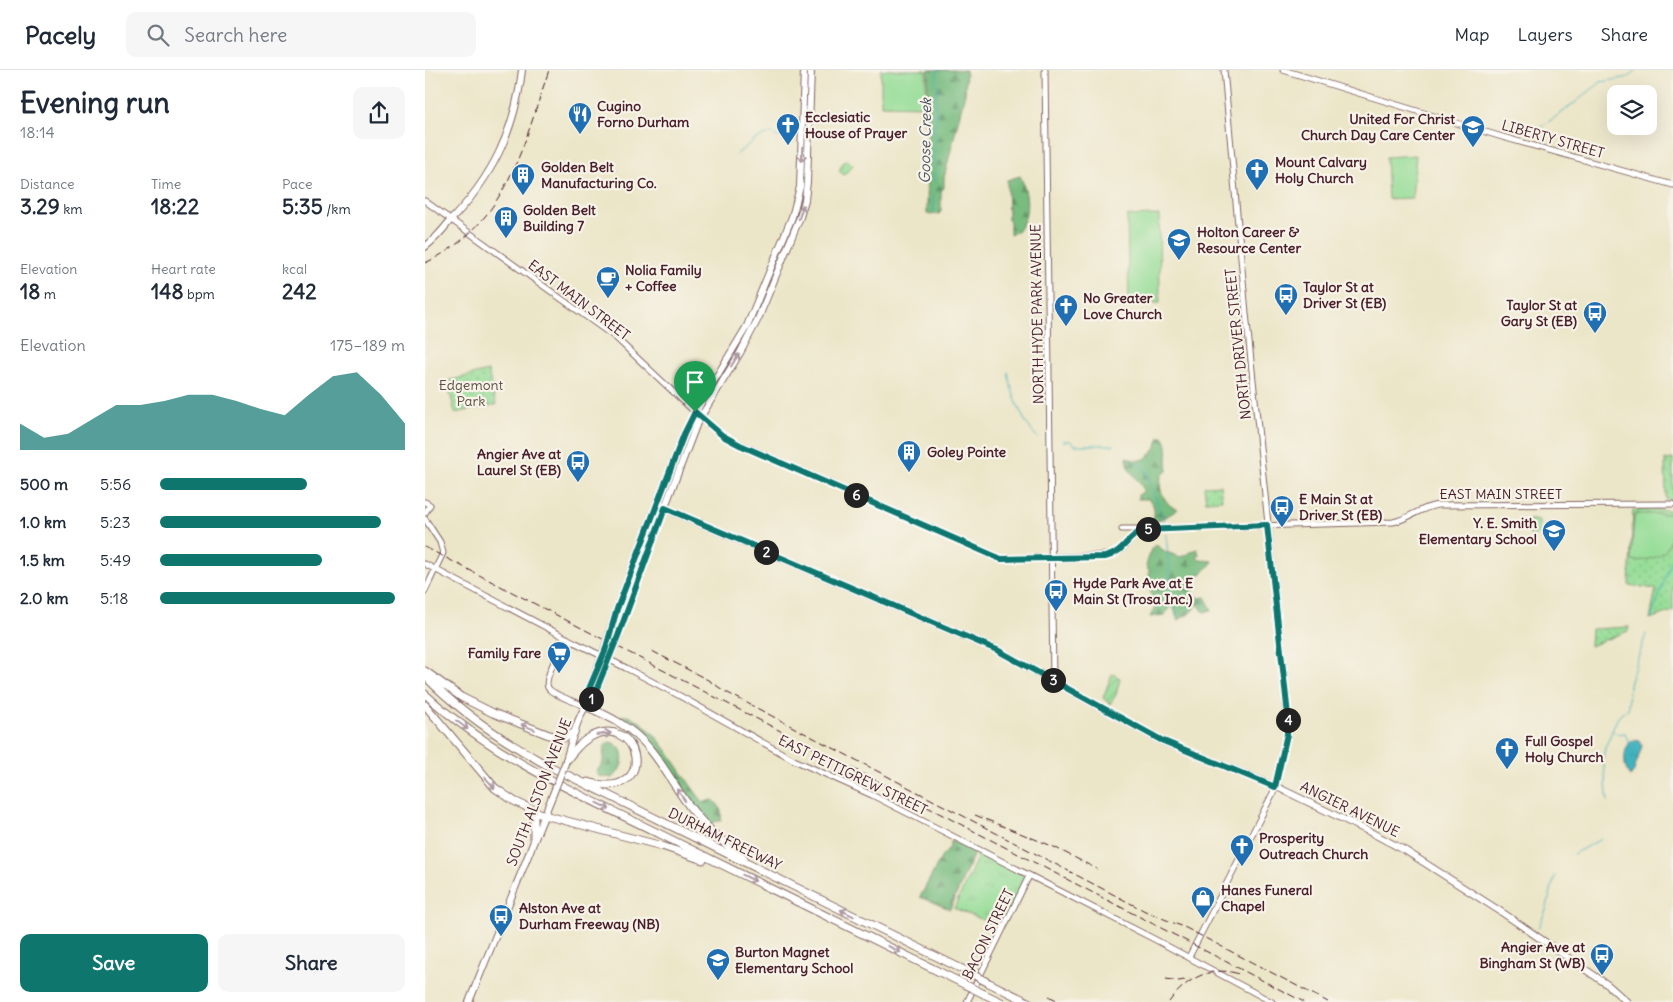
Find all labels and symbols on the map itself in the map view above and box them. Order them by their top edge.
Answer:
place label: Cugino Forno Durham [597,97,690,131]
water label: Goose Creek [915,97,935,184]
restaurant icon: Cugino Forno Durham [567,101,593,135]
place label: Ecclesiatic House of Prayer [805,108,907,142]
place label: United For Christ Church Day Care Center [1301,110,1455,144]
church icon: Ecclesiatic House of Prayer [775,112,801,146]
school or university icon: United For Christ Church Day Care Center [1460,114,1486,148]
street label: LIBERTY STREET [1500,116,1606,162]
one-way arrow [797,145,806,161]
place label: Mount Calvary Holy Church [1275,153,1367,187]
church icon: Mount Calvary Holy Church [1244,157,1270,191]
place label: Golden Belt Manufacturing Co. [541,158,657,192]
building icon: Golden Belt Manufacturing Co. [510,162,536,196]
place label: Golden Belt Building 7 [523,201,596,235]
one-way arrow [797,204,807,220]
building icon: Golden Belt Building 7 [493,205,519,239]
place label: Holton Career & Resource Center [1197,223,1301,257]
street label: NORTH HYDE PARK AVENUE [1026,224,1048,404]
school or university icon: Holton Career & Resource Center [1166,227,1192,261]
street label: EAST MAIN STREET [525,256,633,344]
place label: Nolia Family + Coffee [625,261,702,295]
cafe icon: Nolia Family + Coffee [595,265,621,299]
street label: NORTH DRIVER STREET [1221,268,1255,420]
place label: Taylor St at Driver St (EB) [1303,278,1386,312]
bus stop icon: Taylor St at Driver St (EB) [1273,282,1299,316]
place label: No Greater Love Church [1083,289,1162,323]
church icon: No Greater Love Church [1053,293,1079,327]
place label: Taylor St at Gary St (EB) [1501,296,1577,330]
bus stop icon: Taylor St at Gary St (EB) [1582,300,1608,334]
one-way arrow [731,353,741,367]
pin [674,361,716,412]
park label: Edgemont Park [439,376,504,410]
building icon: Goley Pointe [896,439,922,473]
place label: Goley Pointe [927,443,1007,461]
place label: Angier Ave at Laurel St (EB) [477,445,561,479]
bus stop icon: Angier Ave at Laurel St (EB) [565,449,591,483]
pin: 6 [843,482,869,508]
street label: EAST MAIN STREET [1440,485,1562,503]
place label: E Main St at Driver St (EB) [1299,490,1382,524]
bus stop icon: E Main St at Driver St (EB) [1269,494,1295,528]
place label: Y. E. Smith Elementary School [1419,514,1537,548]
pin: 5 [1135,516,1161,542]
school or university icon: Y. E. Smith Elementary School [1541,518,1567,552]
pin: 2 [753,540,779,564]
place label: Hyde Park Ave at E Main St (Trosa Inc.) [1073,574,1193,608]
bus stop icon: Hyde Park Ave at E Main St (Trosa Inc.) [1043,578,1069,612]
supermarket icon: Family Fare [546,640,572,674]
place label: Family Fare [468,644,541,662]
pin: 3 [1041,668,1065,692]
pin: 1 [579,686,603,712]
pin: 4 [1275,708,1301,732]
street label: SOUTH ALSTON AVENUE [502,715,576,869]
one-way arrow [455,720,469,730]
one-way arrow [521,722,537,731]
one-way arrow [596,729,612,739]
street label: EAST PETTIGREW STREET [775,731,931,819]
place label: Full Gospel Holy Church [1525,732,1604,766]
church icon: Full Gospel Holy Church [1494,736,1520,770]
one-way arrow [484,776,496,789]
street label: ANGIER AVENUE [1297,777,1403,841]
one-way arrow [676,788,686,802]
one-way arrow [595,802,610,811]
street label: DURHAM FREEWAY [665,804,785,874]
place label: Prosperity Outreach Church [1259,829,1368,863]
church icon: Prosperity Outreach Church [1229,833,1255,867]
one-way arrow [741,873,756,883]
place label: Hanes Funeral Chapel [1221,881,1312,915]
shop icon: Hanes Funeral Chapel [1190,885,1216,919]
street label: BACON STREET [958,886,1018,982]
place label: Alston Ave at Durham Freeway (NB) [519,899,659,933]
bus stop icon: Alston Ave at Durham Freeway (NB) [488,903,514,937]
one-way arrow [840,908,855,918]
place label: Angier Ave at Bingham St (WB) [1479,938,1585,972]
bus stop icon: Angier Ave at Bingham St (WB) [1589,942,1615,976]
place label: Burton Magnet Elementary School [735,943,853,977]
one-way arrow [887,945,902,955]
school or university icon: Burton Magnet Elementary School [705,947,731,981]

